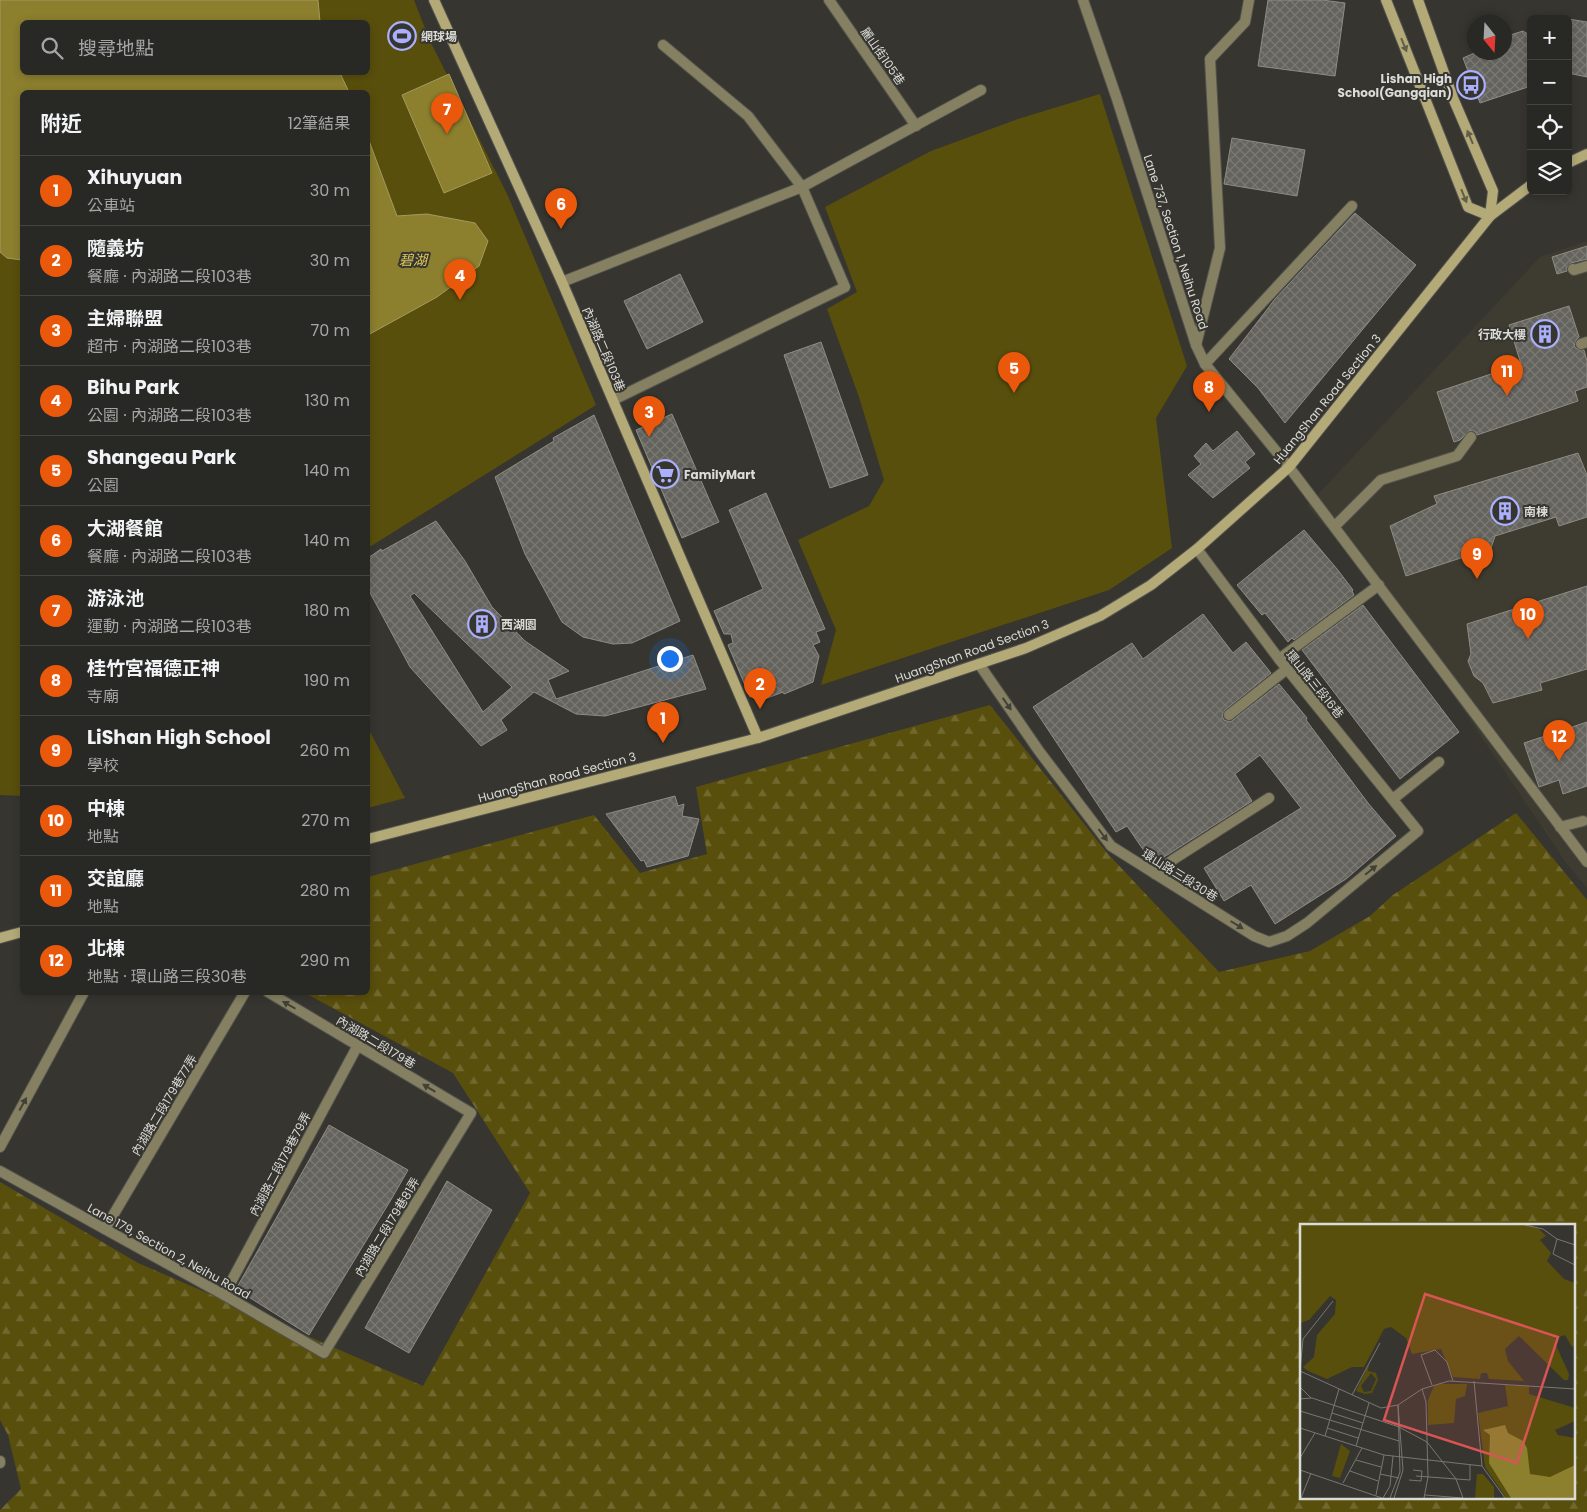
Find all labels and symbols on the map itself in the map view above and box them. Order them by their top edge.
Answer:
north arrow [1467,15,1512,60]
sports icon: 網球場 [387,21,417,51]
street label: 麗山街105巷 [857,24,909,88]
place label: 網球場 [421,28,457,45]
one-way arrow [1400,38,1408,53]
place label: Lishan High School(Gangqian) [1338,70,1452,101]
bus stop icon: Lishan High School(Gangqian) [1456,70,1486,100]
pin: 7 [431,93,463,134]
one-way arrow [1466,130,1473,145]
street label: Lane 737, Section 1, Neihu Road [1140,152,1212,332]
pin: 6 [545,188,577,229]
one-way arrow [1460,189,1468,204]
water label: 碧湖 [399,250,429,270]
pin: 4 [444,259,476,300]
street label: 內湖路二段103巷 [579,304,629,394]
building icon: 行政大樓 [1530,319,1560,349]
place label: 行政大樓 [1478,326,1526,343]
street label: HuangShan Road Section 3 [1269,330,1385,468]
pin: 5 [998,352,1030,393]
pin: 11 [1491,355,1523,396]
pin: 8 [1193,371,1225,412]
pin: 3 [633,396,665,437]
supermarket icon: FamilyMart [650,459,680,489]
place label: FamilyMart [684,466,755,483]
building icon: 南棟 [1490,496,1520,526]
place label: 南棟 [1524,503,1548,520]
pin: 9 [1461,538,1493,579]
pin: 10 [1512,598,1544,639]
building icon: 西湖園 [467,609,497,639]
street label: HuangShan Road Section 3 [893,615,1051,687]
place label: 西湖園 [501,616,537,633]
your location [657,646,683,672]
street label: 環山路三段16巷 [1282,646,1348,722]
pin: 2 [744,668,776,709]
one-way arrow [1002,697,1012,711]
pin: 1 [647,702,679,743]
pin: 12 [1543,720,1575,761]
street label: HuangShan Road Section 3 [476,748,638,806]
one-way arrow [1097,828,1108,841]
street label: 環山路三段30巷 [1139,845,1221,905]
one-way arrow [1364,864,1377,875]
one-way arrow [1230,921,1243,930]
one-way arrow [282,1001,297,1009]
street label: 內湖路二段179巷 [333,1012,419,1072]
street label: 內湖路二段179巷77弄 [127,1051,201,1159]
one-way arrow [423,1084,436,1093]
one-way arrow [19,1097,27,1111]
street label: 內湖路二段179巷79弄 [245,1109,315,1219]
street label: 內湖路二段179巷81弄 [351,1174,423,1280]
street label: Lane 179, Section 2, Neihu Road [84,1199,254,1303]
inset map [1300,1224,1574,1500]

